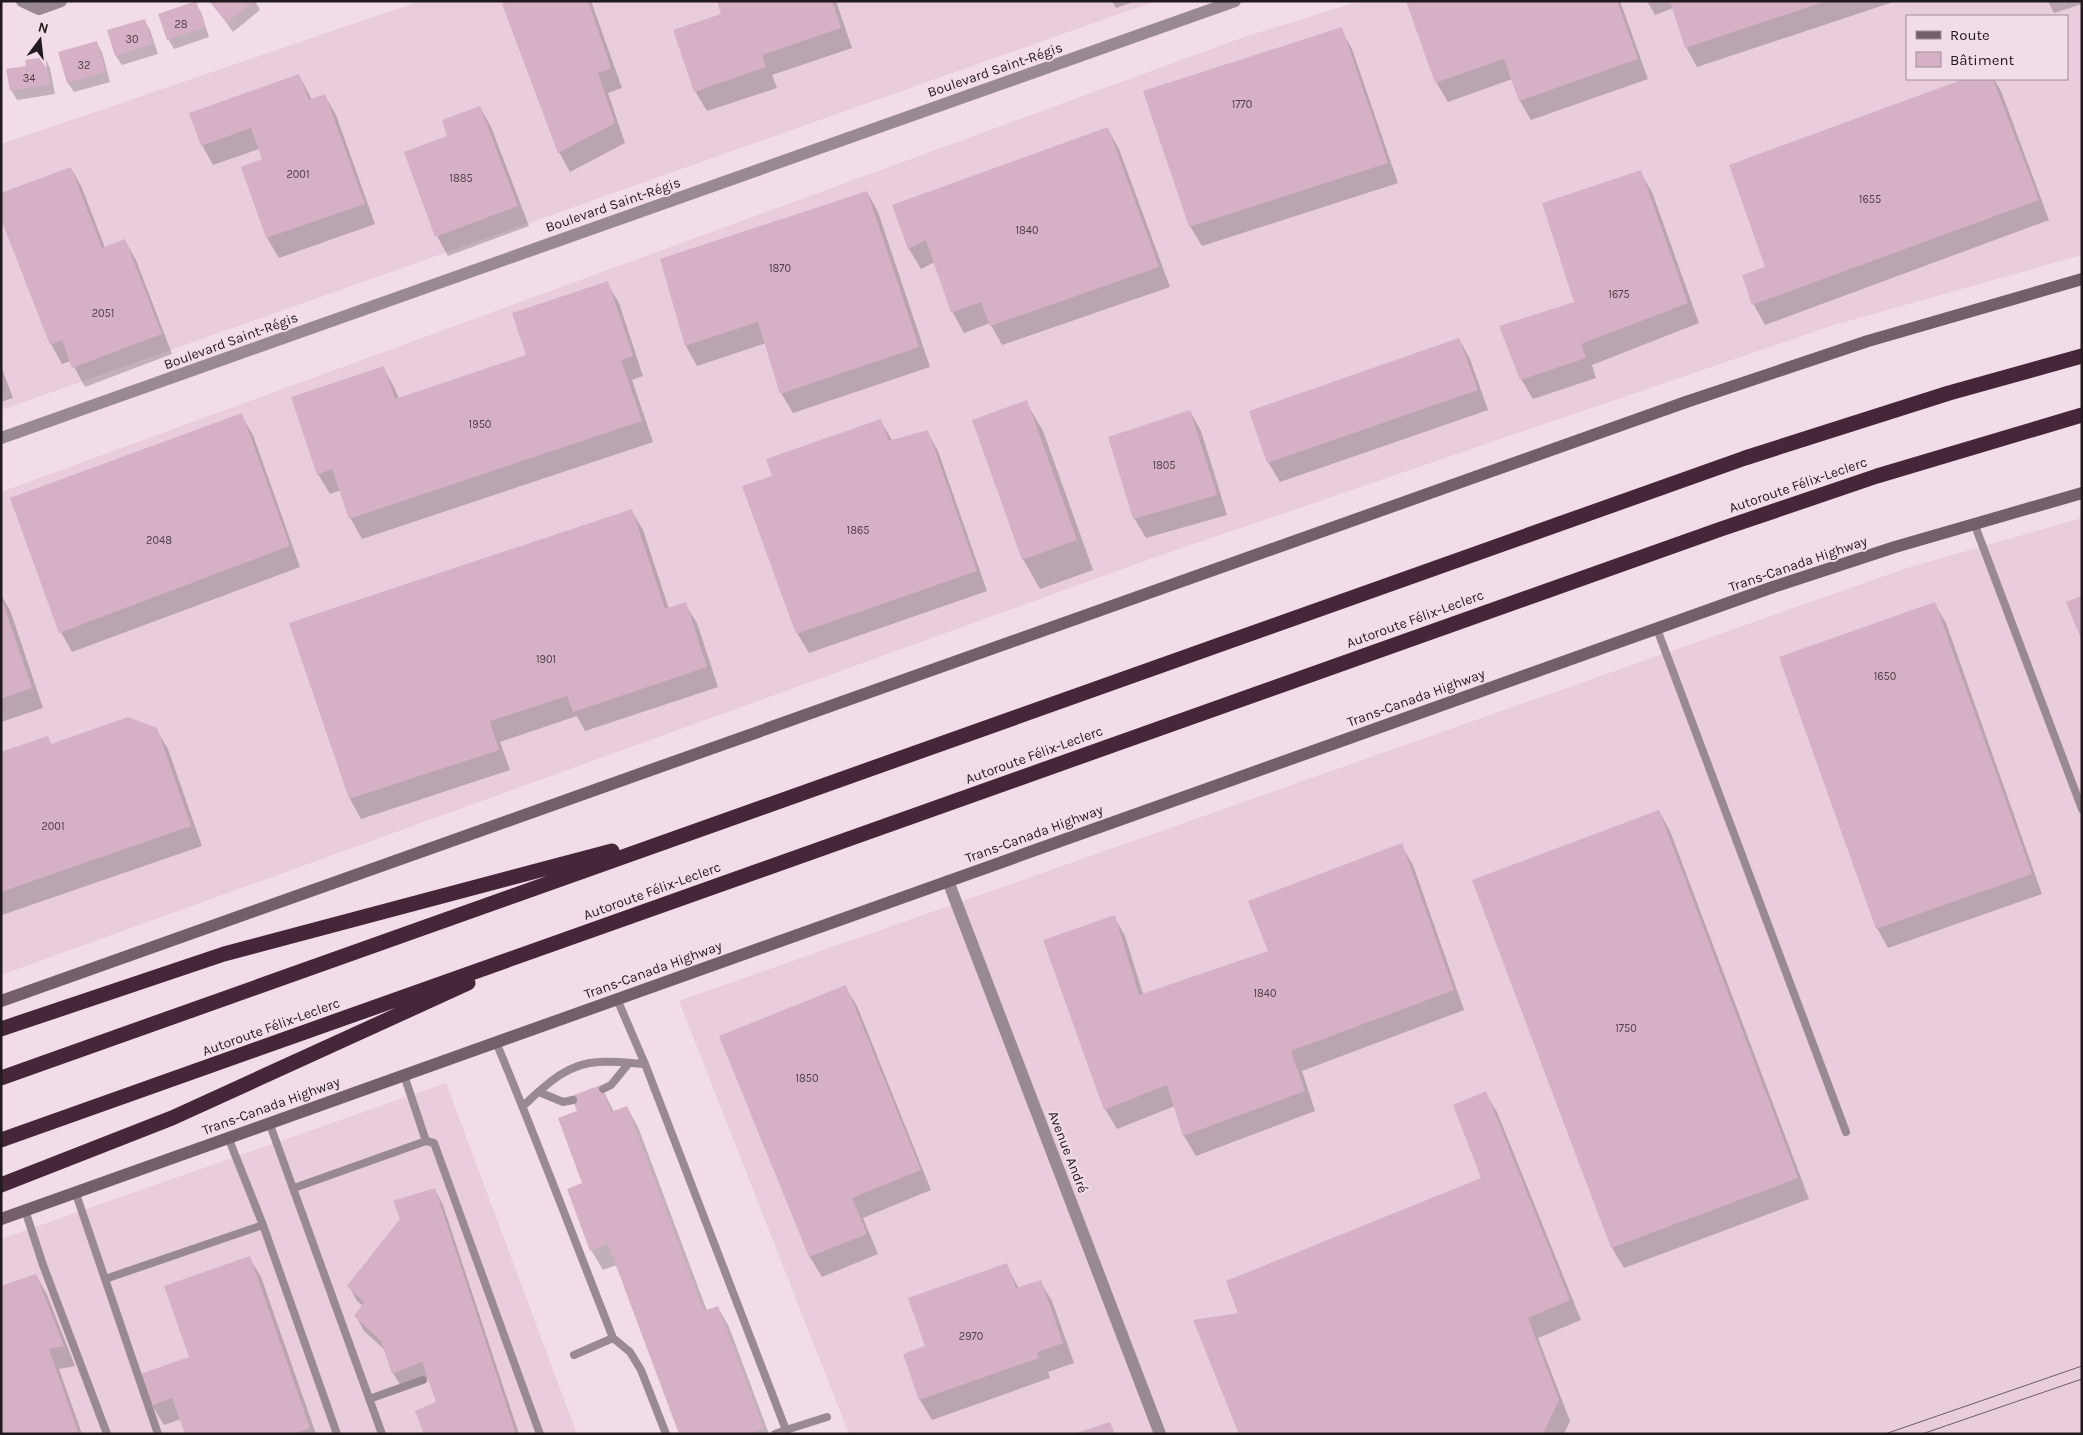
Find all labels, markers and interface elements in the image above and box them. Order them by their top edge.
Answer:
north arrow [15,15,65,65]
legend [1906,15,2068,80]
text: N [36,18,50,37]
house number: 28 [174,18,188,31]
text: Route [1950,26,1990,44]
house number: 30 [125,33,139,46]
street label: Boulevard Saint-Régis [925,39,1065,101]
text: Bâtiment [1950,51,2014,69]
house number: 32 [78,59,90,72]
house number: 34 [23,72,35,85]
house number: 1770 [1232,98,1252,111]
house number: 2001 [286,168,310,181]
house number: 1885 [449,172,473,185]
street label: Boulevard Saint-Régis [543,174,683,236]
house number: 1655 [1859,193,1881,206]
house number: 1840 [1015,224,1039,237]
house number: 1870 [769,262,791,275]
house number: 1675 [1608,288,1630,301]
house number: 2051 [92,307,114,320]
street label: Boulevard Saint-Régis [162,309,300,373]
house number: 1950 [469,418,491,431]
street label: Autoroute Félix-Leclerc [1727,453,1869,517]
house number: 1805 [1152,459,1176,472]
house number: 1865 [847,524,869,537]
street label: Trans-Canada Highway [1726,532,1870,596]
house number: 2048 [146,534,172,547]
street label: Autoroute Félix-Leclerc [1344,586,1486,652]
house number: 1901 [536,653,556,666]
street label: Trans-Canada Highway [1345,665,1488,731]
house number: 1650 [1874,670,1896,683]
street label: Autoroute Félix-Leclerc [963,722,1105,788]
street label: Trans-Canada Highway [963,801,1106,867]
house number: 2001 [41,820,65,833]
street label: Autoroute Félix-Leclerc [581,858,723,924]
street label: Trans-Canada Highway [582,937,725,1003]
house number: 1840 [1253,987,1277,1000]
street label: Autoroute Félix-Leclerc [200,994,342,1060]
house number: 1750 [1615,1022,1637,1035]
house number: 1850 [795,1072,819,1085]
street label: Trans-Canada Highway [200,1073,343,1139]
street label: Avenue André [1045,1109,1091,1195]
house number: 2970 [959,1330,983,1343]

